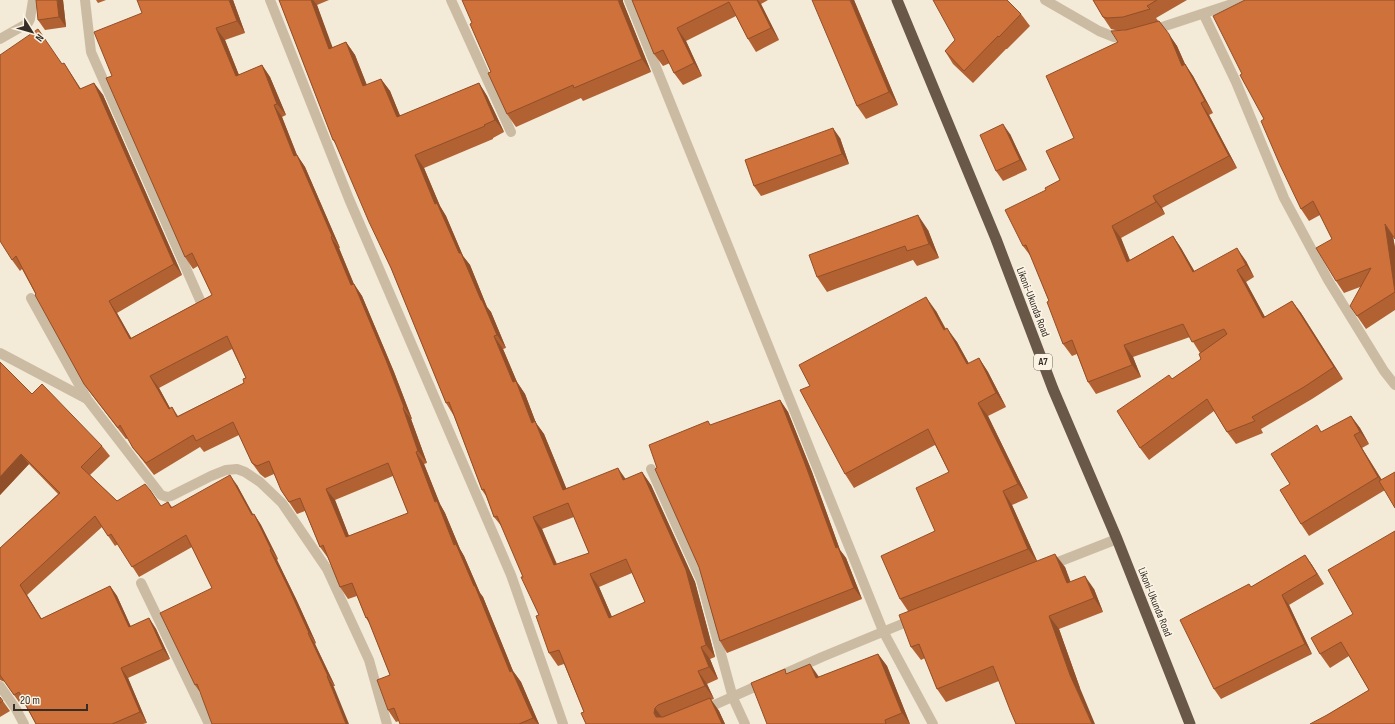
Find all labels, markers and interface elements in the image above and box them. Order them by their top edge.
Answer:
north arrow [12,12,52,52]
text: N [33,31,47,44]
street label: Likoni-Ukunda Road [1014,265,1052,339]
road number: A7 [1034,354,1052,370]
street label: Likoni-Ukunda Road [1135,566,1175,639]
scale bar [14,686,87,712]
text: 20 m [20,693,40,708]

